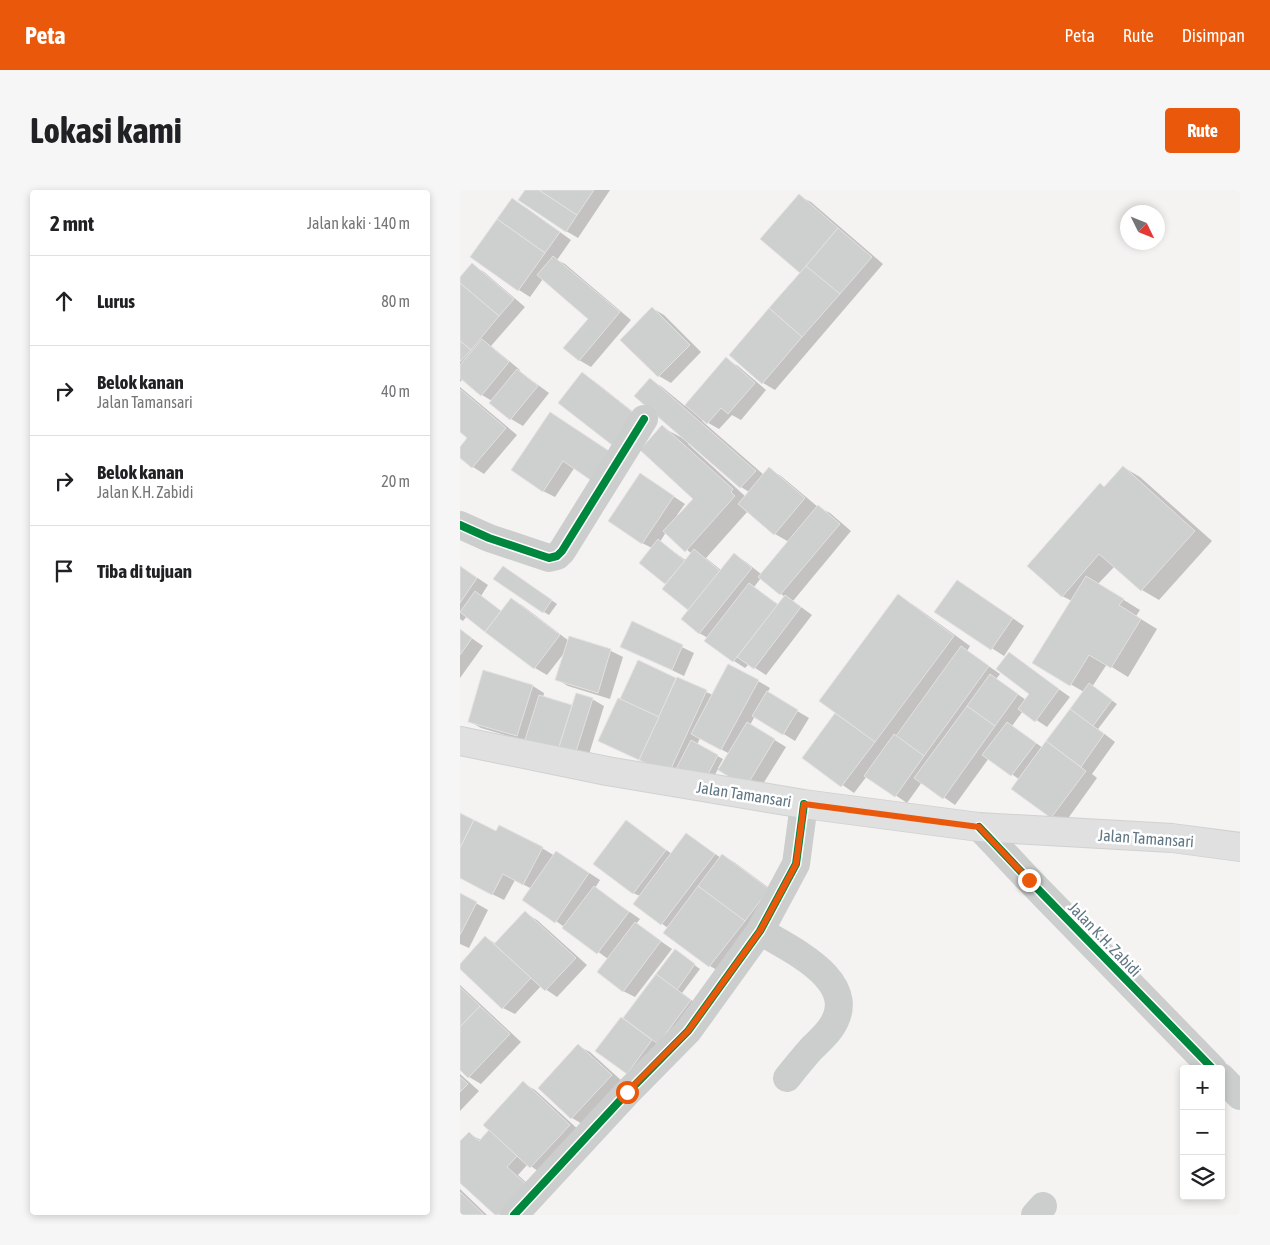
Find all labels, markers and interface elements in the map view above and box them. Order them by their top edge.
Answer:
text: Peta [25,22,66,49]
text: Peta [1064,25,1095,46]
text: Rute [1123,25,1154,46]
text: Disimpan [1182,25,1245,46]
button: Rute [1165,108,1240,153]
text: Lokasi kami [30,110,182,150]
north arrow [1120,205,1165,250]
text: 2 mnt [50,211,94,235]
text: Jalan kaki · 140 m [307,214,410,232]
icon: ahead [50,287,78,315]
text: Lurus [97,290,135,312]
text: 80 m [381,292,410,310]
text: Belok kanan [97,371,184,393]
icon: right [50,377,78,405]
text: 40 m [381,382,410,400]
text: Jalan Tamansari [97,393,193,411]
text: Belok kanan [97,461,184,483]
icon: right [50,467,78,495]
text: 20 m [381,472,410,490]
text: Jalan K.H. Zabidi [97,483,193,501]
icon: arrive [50,557,78,585]
text: Tiba di tujuan [97,560,192,582]
street label: Jalan Tamansari [695,778,793,810]
street label: Jalan Tamansari [1098,826,1194,850]
route end [1018,869,1041,892]
street label: Jalan K.H. Zabidi [1065,898,1145,980]
map controls [1180,1065,1225,1200]
button: + [1180,1065,1225,1110]
route start [616,1081,639,1104]
button: − [1180,1110,1225,1155]
button: layers [1180,1155,1225,1200]

